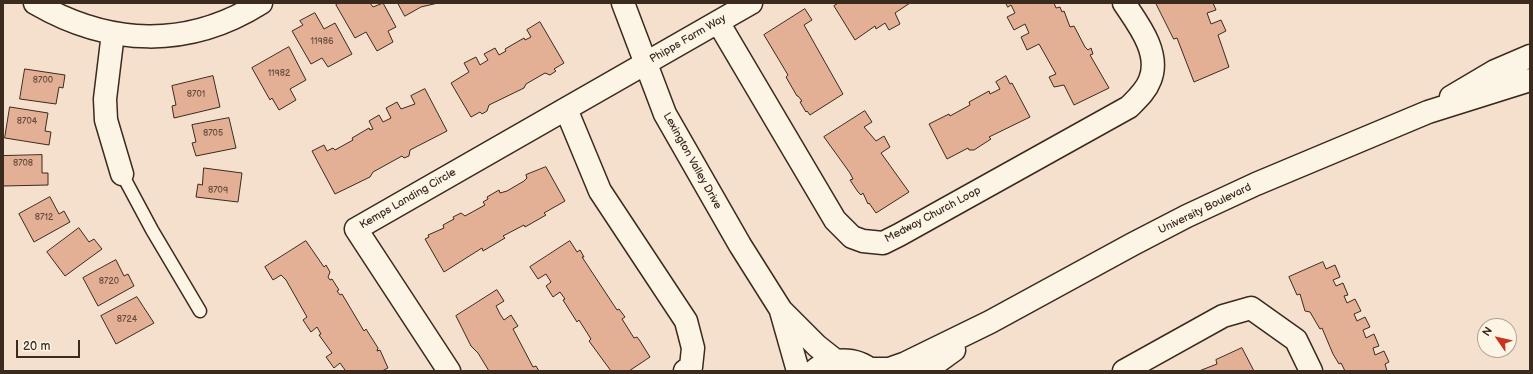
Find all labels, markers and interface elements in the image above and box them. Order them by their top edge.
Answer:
street label: Phipps Farm Way [648,12,728,66]
house number: 11986 [311,37,333,47]
house number: 11982 [268,69,290,79]
house number: 8700 [33,76,53,86]
house number: 8701 [187,90,205,100]
street label: Lexington Valley Drive [660,110,724,212]
house number: 8704 [17,117,37,127]
house number: 8705 [203,129,223,139]
house number: 8708 [13,159,33,169]
street label: Kemps Landing Circle [357,166,459,232]
street label: University Boulevard [1156,181,1254,237]
street label: Medway Church Loop [883,184,983,246]
house number: 8709 [208,186,228,196]
house number: 8712 [35,213,53,223]
house number: 8720 [99,277,119,287]
house number: 8724 [117,315,137,325]
north arrow [1477,318,1517,358]
text: N [1480,325,1495,339]
scale bar [18,332,82,358]
text: 20 m [23,339,50,354]

